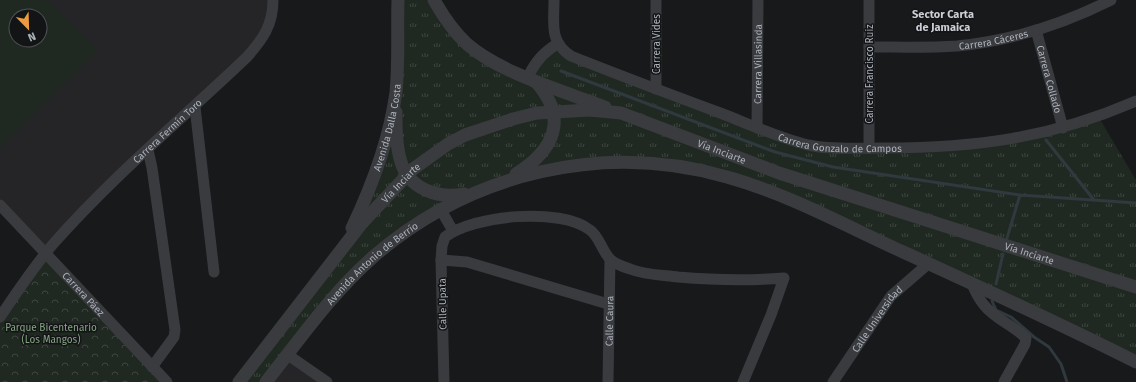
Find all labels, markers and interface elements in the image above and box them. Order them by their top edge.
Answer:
north arrow [8,8,48,48]
district label: Sector Carta de Jamaica [912,8,974,34]
street label: Carrera Vides [651,14,663,74]
street label: Carrera Villasinda [752,24,765,104]
street label: Carrera Francisco Ruiz [864,24,876,124]
street label: Carrera Cáceres [958,28,1030,53]
text: N [26,29,38,44]
street label: Carrera Collado [1034,44,1064,115]
street label: Avenida Dalla Costa [371,83,404,173]
street label: Carrera Fermín Toro [131,97,205,166]
street label: Carrera Gonzalo de Campos [776,131,902,155]
street label: Vía Inciarte [695,138,748,167]
street label: Vía Inciarte [379,161,423,206]
street label: Avenida Antonio de Berrío [324,220,421,308]
street label: Vía Inciarte [1003,240,1055,267]
street label: Carrera Páez [59,270,107,319]
street label: Calle Upata [437,278,449,330]
street label: Calle Universidad [850,284,905,355]
street label: Calle Caura [604,296,616,346]
park label: Parque Bicentenario (Los Mangos) [5,322,97,346]

